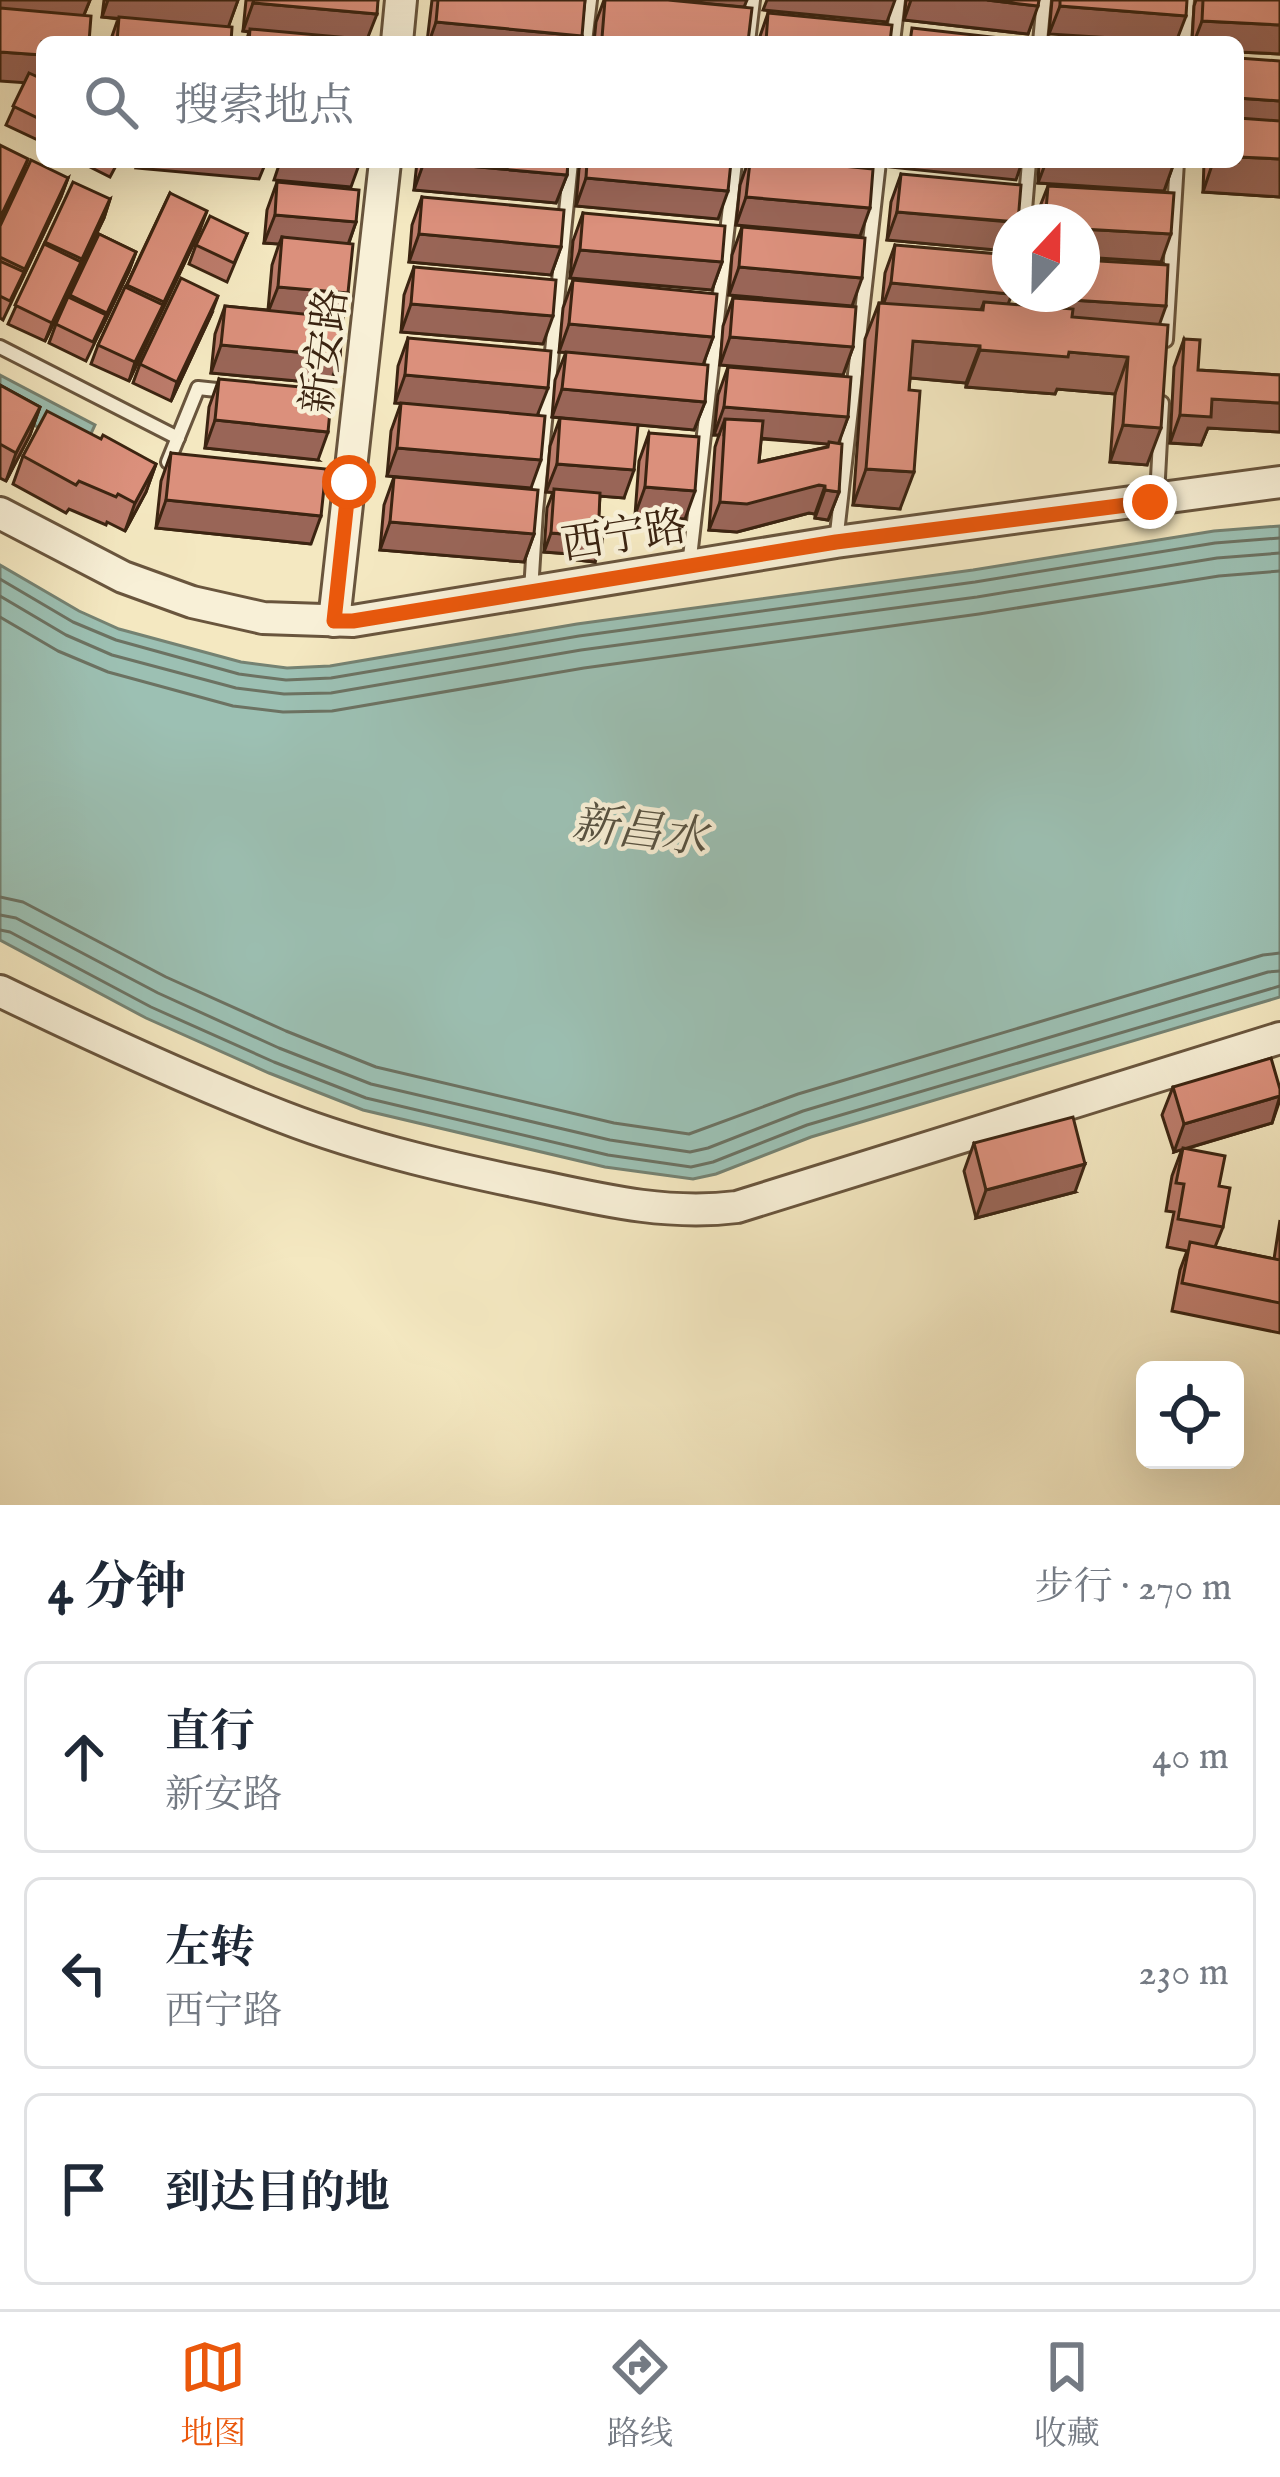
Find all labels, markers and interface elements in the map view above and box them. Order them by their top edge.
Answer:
search box [36,36,1244,168]
icon: search [78,69,144,135]
text: 搜索地点 [174,79,354,136]
north arrow [992,204,1100,312]
street label: 新安路 [292,286,360,417]
route start [322,455,376,509]
route end [1123,475,1177,529]
street label: 西宁路 [558,501,691,573]
water label: 新昌水 [569,796,714,869]
map controls [1136,1361,1244,1469]
button: locate [1136,1361,1244,1469]
text: 4 分钟 [48,1557,186,1622]
text: 步行 · 270 m [1034,1564,1232,1613]
text: 直行 [165,1705,255,1762]
icon: ahead [51,1724,117,1790]
text: 40 m [1152,1733,1229,1782]
text: 新安路 [165,1772,282,1821]
text: 左转 [165,1921,255,1978]
icon: left [51,1940,117,2006]
text: 230 m [1138,1949,1229,1998]
text: 西宁路 [165,1988,282,2037]
icon: arrive [51,2156,117,2222]
text: 到达目的地 [165,2166,390,2223]
tab: 地图 [180,2334,246,2456]
tab: 路线 [607,2334,673,2456]
tab: 收藏 [1034,2334,1100,2456]

